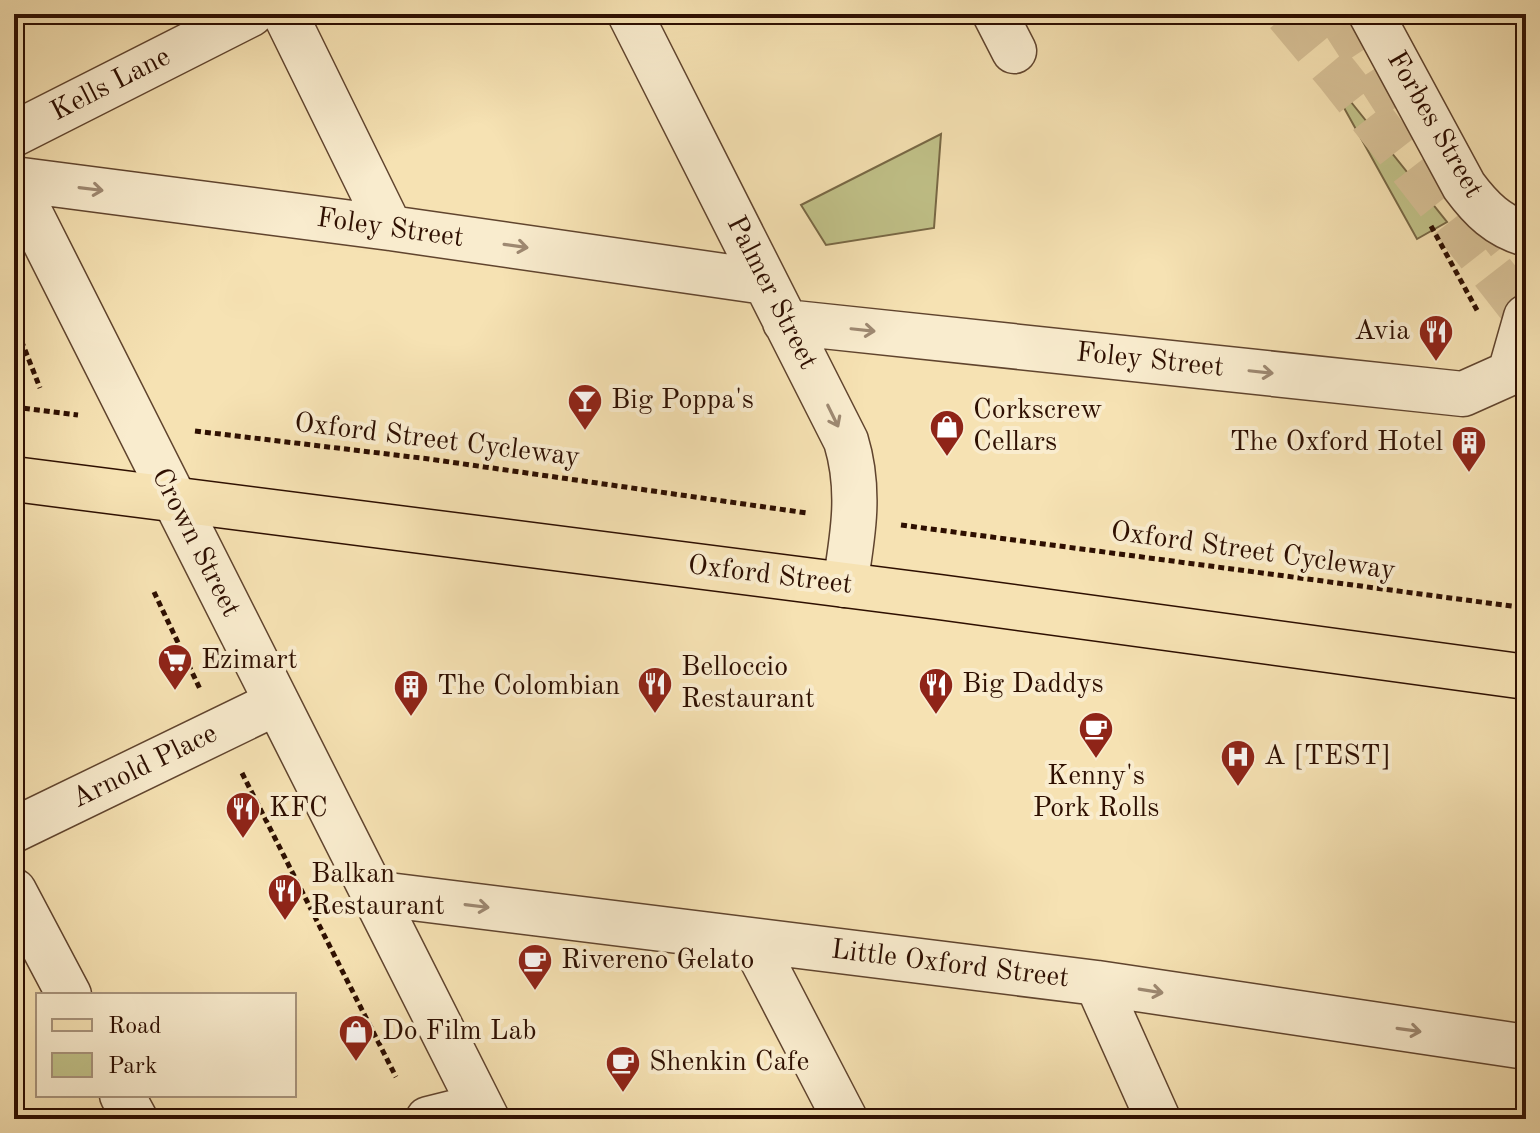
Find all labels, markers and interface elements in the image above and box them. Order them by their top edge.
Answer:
street label: Kells Lane [47,43,175,127]
street label: Forbes Street [1381,47,1487,203]
one-way arrow [77,182,104,197]
street label: Foley Street [315,205,465,253]
street label: Palmer Street [720,212,822,374]
one-way arrow [502,239,528,254]
restaurant icon: Avia [1417,313,1455,363]
place label: Avia [1354,318,1410,346]
one-way arrow [849,323,876,338]
street label: Foley Street [1075,339,1225,383]
one-way arrow [1247,365,1274,380]
bar icon: Big Poppa's [566,382,604,432]
place label: Big Poppa's [611,387,754,415]
place label: Corkscrew Cellars [973,397,1102,457]
one-way arrow [826,404,842,428]
shop icon: Corkscrew Cellars [928,408,966,458]
street label: Oxford Street Cycleway [293,410,581,472]
building icon: The Oxford Hotel [1450,424,1488,474]
place label: The Oxford Hotel [1230,429,1443,457]
street label: Crown Street [146,464,244,622]
street label: Oxford Street Cycleway [1109,518,1397,586]
street label: Oxford Street [686,552,854,600]
supermarket icon: Ezimart [156,642,194,692]
place label: Ezimart [201,647,298,675]
place label: Belloccio Restaurant [681,654,815,714]
restaurant icon: Belloccio Restaurant [636,665,674,715]
restaurant icon: Big Daddys [917,666,955,716]
building icon: The Colombian [392,668,430,718]
place label: Big Daddys [962,671,1104,699]
place label: The Colombian [437,673,620,701]
cafe icon: Kenny's Pork Rolls [1077,710,1115,760]
street label: Arnold Place [68,720,222,814]
hospital icon: A [TEST] [1219,738,1257,788]
place label: A [TEST] [1264,743,1391,771]
place label: Kenny's Pork Rolls [1033,763,1159,823]
restaurant icon: KFC [224,790,262,840]
place label: KFC [269,795,328,823]
place label: Balkan Restaurant [311,861,445,921]
restaurant icon: Balkan Restaurant [266,872,304,922]
one-way arrow [463,899,490,914]
street label: Little Oxford Street [829,937,1071,993]
cafe icon: Rivereno Gelato [516,942,554,992]
place label: Rivereno Gelato [561,947,754,975]
one-way arrow [1138,984,1164,999]
legend [36,993,296,1097]
shop icon: Do Film Lab [337,1013,375,1063]
text: Road [108,1015,161,1039]
place label: Do Film Lab [382,1018,537,1046]
one-way arrow [1395,1023,1421,1038]
cafe icon: Shenkin Cafe [604,1044,642,1094]
place label: Shenkin Cafe [649,1049,809,1077]
text: Park [108,1055,157,1079]

